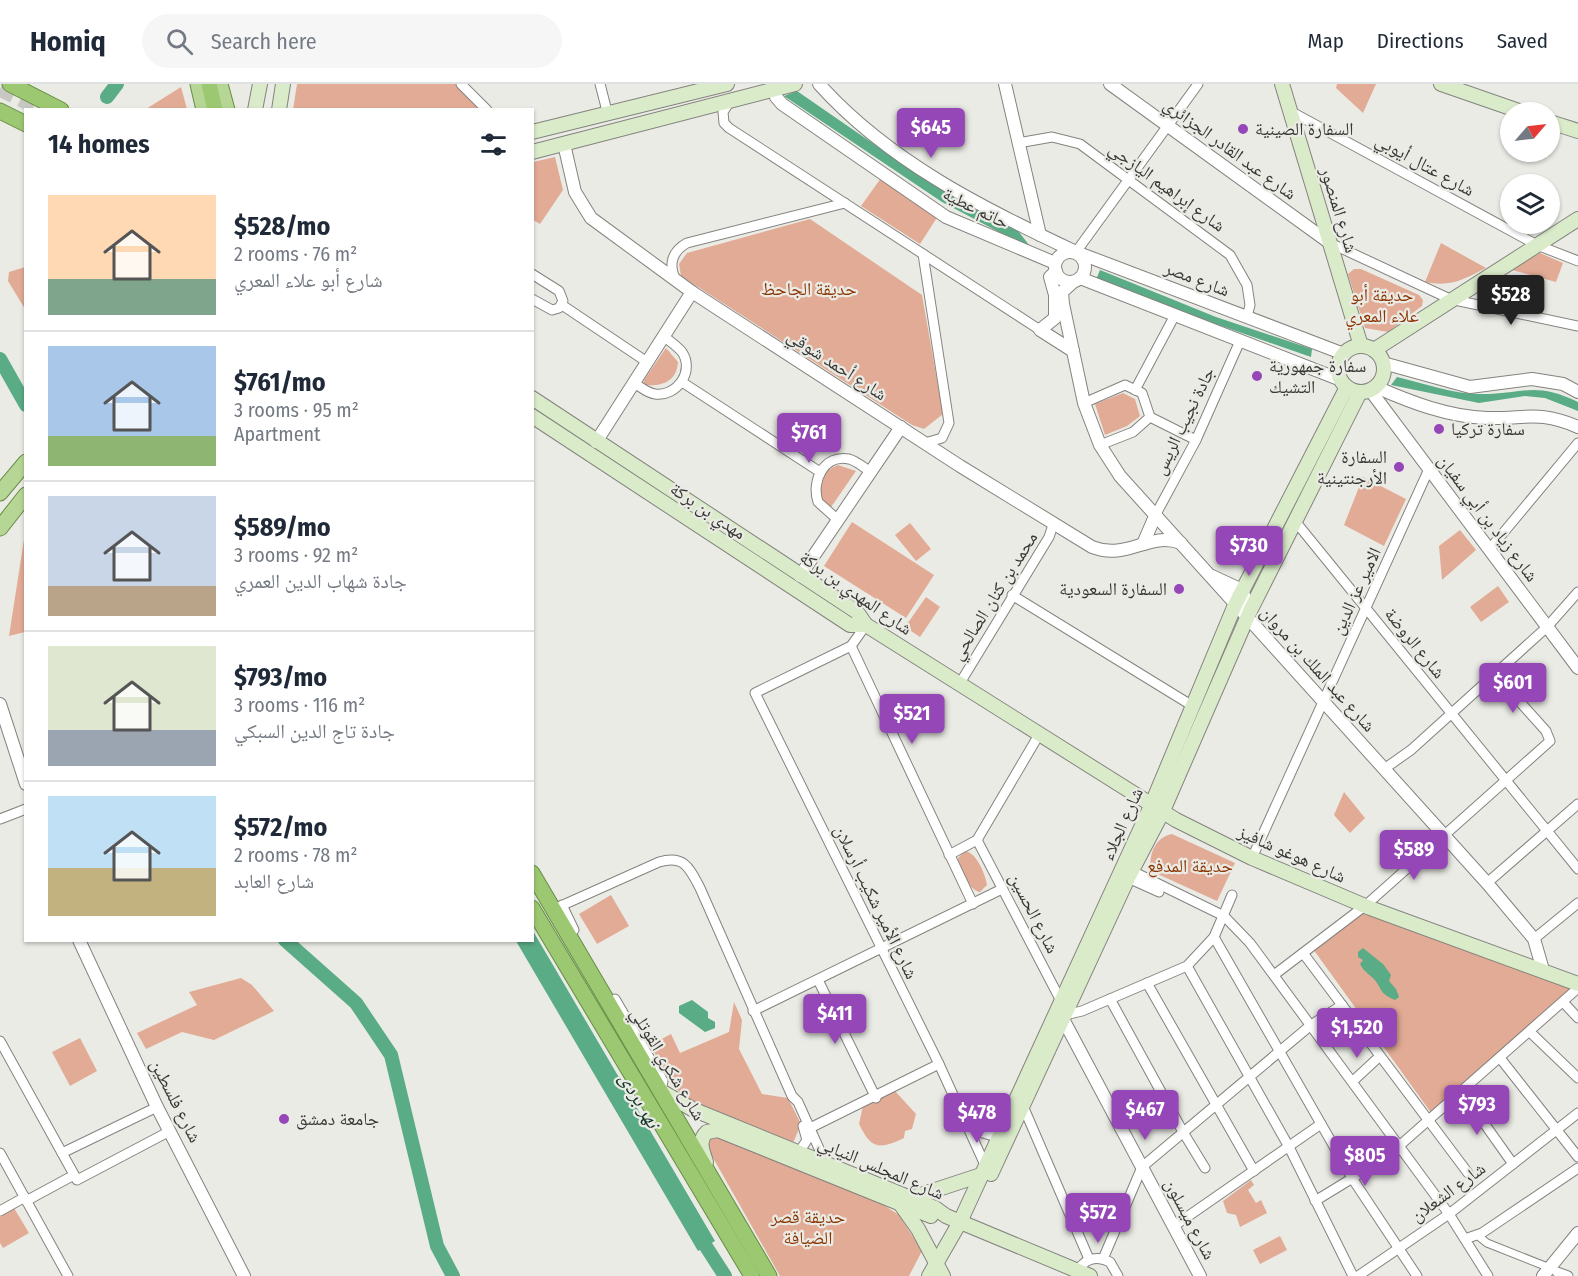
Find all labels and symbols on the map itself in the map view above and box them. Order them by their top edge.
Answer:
street label: شارع عبد القادر الجزائري [1157,93,1301,207]
north arrow [1500,102,1560,162]
pin: $645 [895,108,967,159]
place label: السفارة الصينية [1255,118,1354,140]
marker: السفارة الصينية [1236,122,1250,136]
street label: شارع عتال أيوبي [1370,129,1478,204]
street label: شارع إبراهيم اليازجي [1102,137,1229,239]
street label: شارع المنصور [1315,163,1362,256]
street label: حاتم عطية [939,183,1013,234]
street label: شارع مصر [1160,256,1233,301]
pin: $528 [1475,275,1547,326]
park label: حديقة الجاحظ [761,278,857,300]
park label: حديقة أبو علاء المعري [1345,284,1419,331]
street label: شارع أحمد شوقي [781,325,891,408]
place label: سفارة جمهورية التشيك [1269,355,1366,398]
street label: جادة نجيب الريس [1148,363,1220,479]
marker: سفارة جمهورية التشيك [1250,369,1264,383]
pin: $761 [773,413,845,464]
place label: سفارة تركيا [1451,418,1525,440]
marker: سفارة تركيا [1432,422,1446,436]
place label: السفارة الأرجنتينية [1317,446,1387,489]
street label: شارع زياد بن أبي سفيان [1430,450,1543,588]
marker: السفارة الأرجنتينية [1392,460,1406,474]
street label: مهدي بن بركة [664,478,750,547]
pin: $730 [1213,526,1285,577]
street label: محمد بن كنان الصالحي [946,528,1045,666]
street label: الامير عز الدين [1326,544,1386,638]
street label: شارع المهدي بن بركة [793,546,916,643]
place label: السفارة السعودية [1059,578,1167,600]
marker: السفارة السعودية [1172,582,1186,596]
street label: شارع عبد الملك بن مروان [1256,602,1380,736]
street label: شارع الروضة [1380,603,1450,683]
pin: $601 [1477,663,1549,714]
pin: $521 [876,694,948,745]
street label: شارع الجلاء [1096,784,1148,864]
street label: شارع هوغو شافيز [1234,820,1349,888]
street label: شارع الأمير شكيب أرسلان [829,822,923,982]
pin: $589 [1378,830,1450,881]
park label: حديقة المدفع [1147,855,1233,878]
street label: شارع الحسين [1004,869,1064,957]
pin: $411 [799,994,871,1045]
street label: شارع شكري القوتلي [623,1004,710,1126]
pin: $1,520 [1308,1008,1406,1059]
street label: شارع فلسطين [146,1056,206,1146]
water label: نهر بردى [614,1068,667,1135]
pin: $793 [1441,1085,1513,1136]
pin: $467 [1109,1090,1181,1141]
pin: $478 [941,1093,1013,1144]
place label: جامعة دمشق [296,1108,379,1130]
marker: جامعة دمشق [277,1112,291,1126]
street label: شارع المجلس النيابي [813,1132,947,1208]
pin: $805 [1329,1136,1401,1187]
street label: شارع الشعلان [1406,1157,1490,1227]
street label: شارع ميسلون [1160,1175,1220,1263]
pin: $572 [1062,1193,1134,1244]
park label: حديقة قصر الضيافة [770,1206,845,1249]

